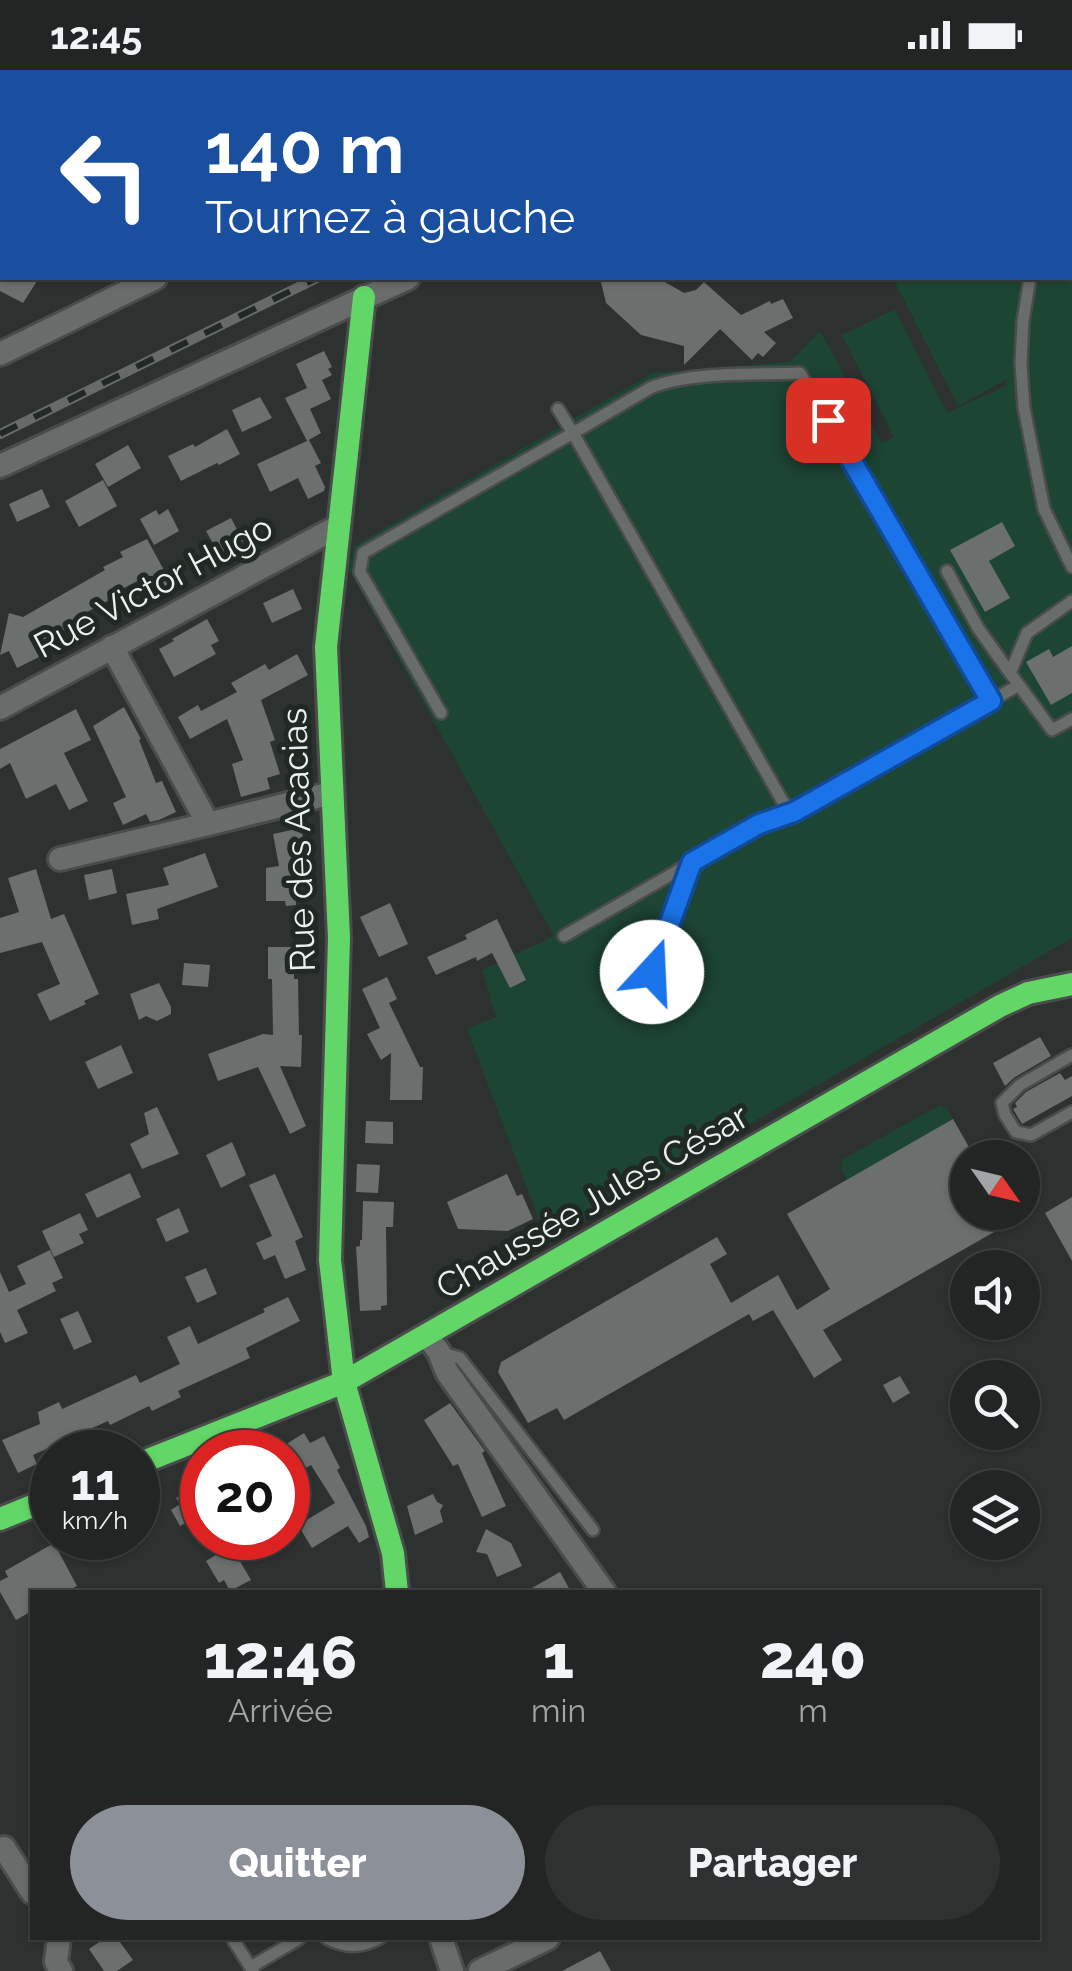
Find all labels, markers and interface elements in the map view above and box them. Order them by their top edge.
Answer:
text: 12:45 [50,13,142,58]
text: 140 m [205,107,405,189]
icon: left [40,110,170,240]
text: Tournez à gauche [205,191,575,244]
pin [786,378,871,463]
icon: arrive [801,393,856,448]
street label: Rue Victor Hugo [27,506,279,666]
street label: Rue des Acacias [273,707,323,973]
position arrow [600,920,704,1024]
street label: Chaussée Jules César [429,1095,755,1307]
north arrow [950,1140,1040,1230]
map controls [950,1140,1040,1560]
button: sound [950,1250,1040,1340]
button: search [950,1360,1040,1450]
speed limit sign: 20 [180,1430,310,1560]
text: 11 [70,1453,120,1512]
button: layers [950,1470,1040,1560]
text: km/h [62,1505,128,1535]
text: 12:46 [204,1622,357,1692]
text: 1 [543,1622,574,1692]
text: 240 [760,1622,866,1692]
text: Arrivée [228,1692,333,1729]
text: min [531,1692,586,1729]
text: m [798,1692,828,1729]
button: Quitter [70,1805,525,1920]
button: Partager [545,1805,1000,1920]

